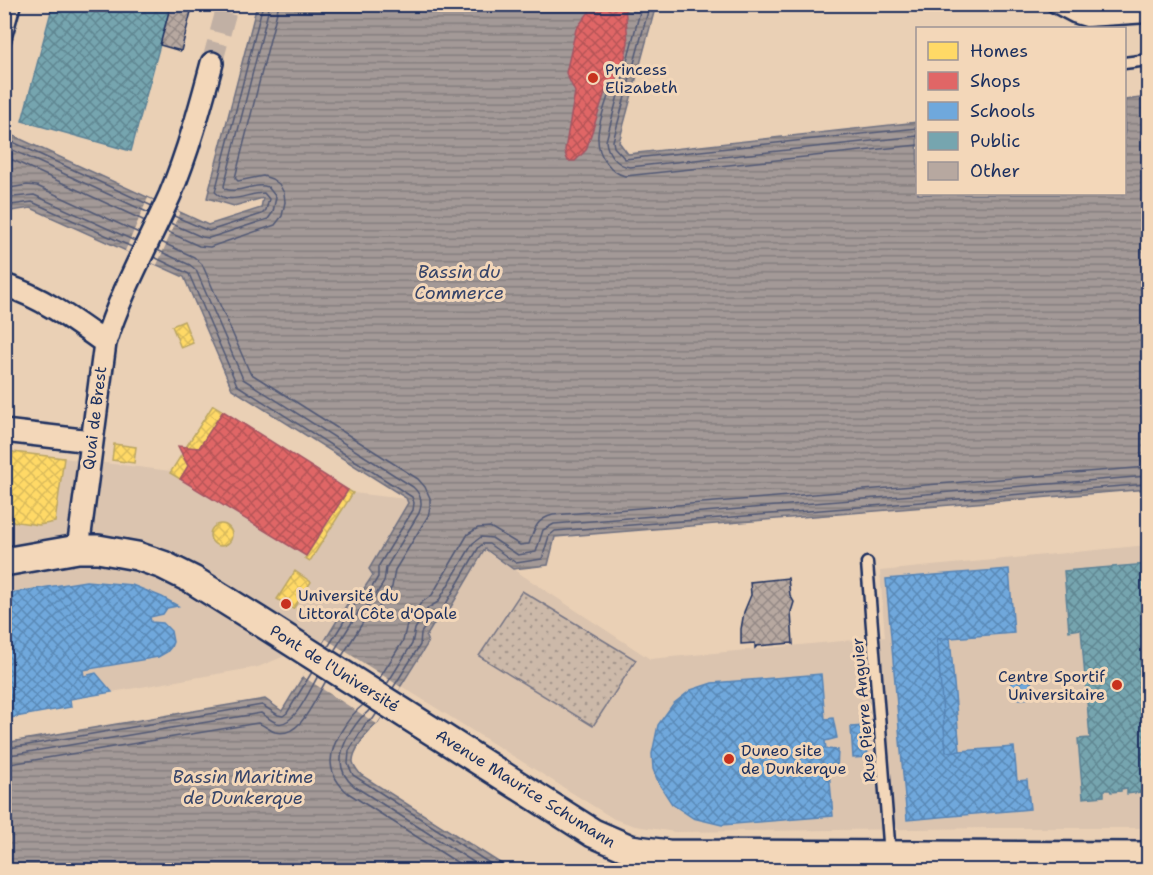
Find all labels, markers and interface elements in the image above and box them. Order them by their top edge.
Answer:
legend [916,27,1126,195]
text: Homes [970,39,1028,63]
place label: Princess Elizabeth [605,59,678,98]
text: Shops [970,69,1021,93]
marker: Princess Elizabeth [586,71,600,85]
text: Schools [970,99,1036,123]
text: Public [970,129,1020,153]
text: Other [970,159,1020,183]
water label: Bassin du Commerce [414,260,504,305]
street label: Quai de Brest [78,365,111,471]
place label: Université du Littoral Côte d'Opale [298,585,457,624]
marker: Université du Littoral Côte d'Opale [279,597,293,611]
street label: Pont de l'Université [266,620,404,717]
street label: Rue Pierre Anguier [847,637,880,783]
place label: Centre Sportif Universitaire [998,666,1106,705]
marker: Centre Sportif Universitaire [1110,678,1124,692]
street label: Avenue Maurice Schumann [432,724,620,853]
place label: Duneo site de Dunkerque [741,740,847,779]
marker: Duneo site de Dunkerque [722,752,736,766]
water label: Bassin Maritime de Dunkerque [173,765,313,810]

